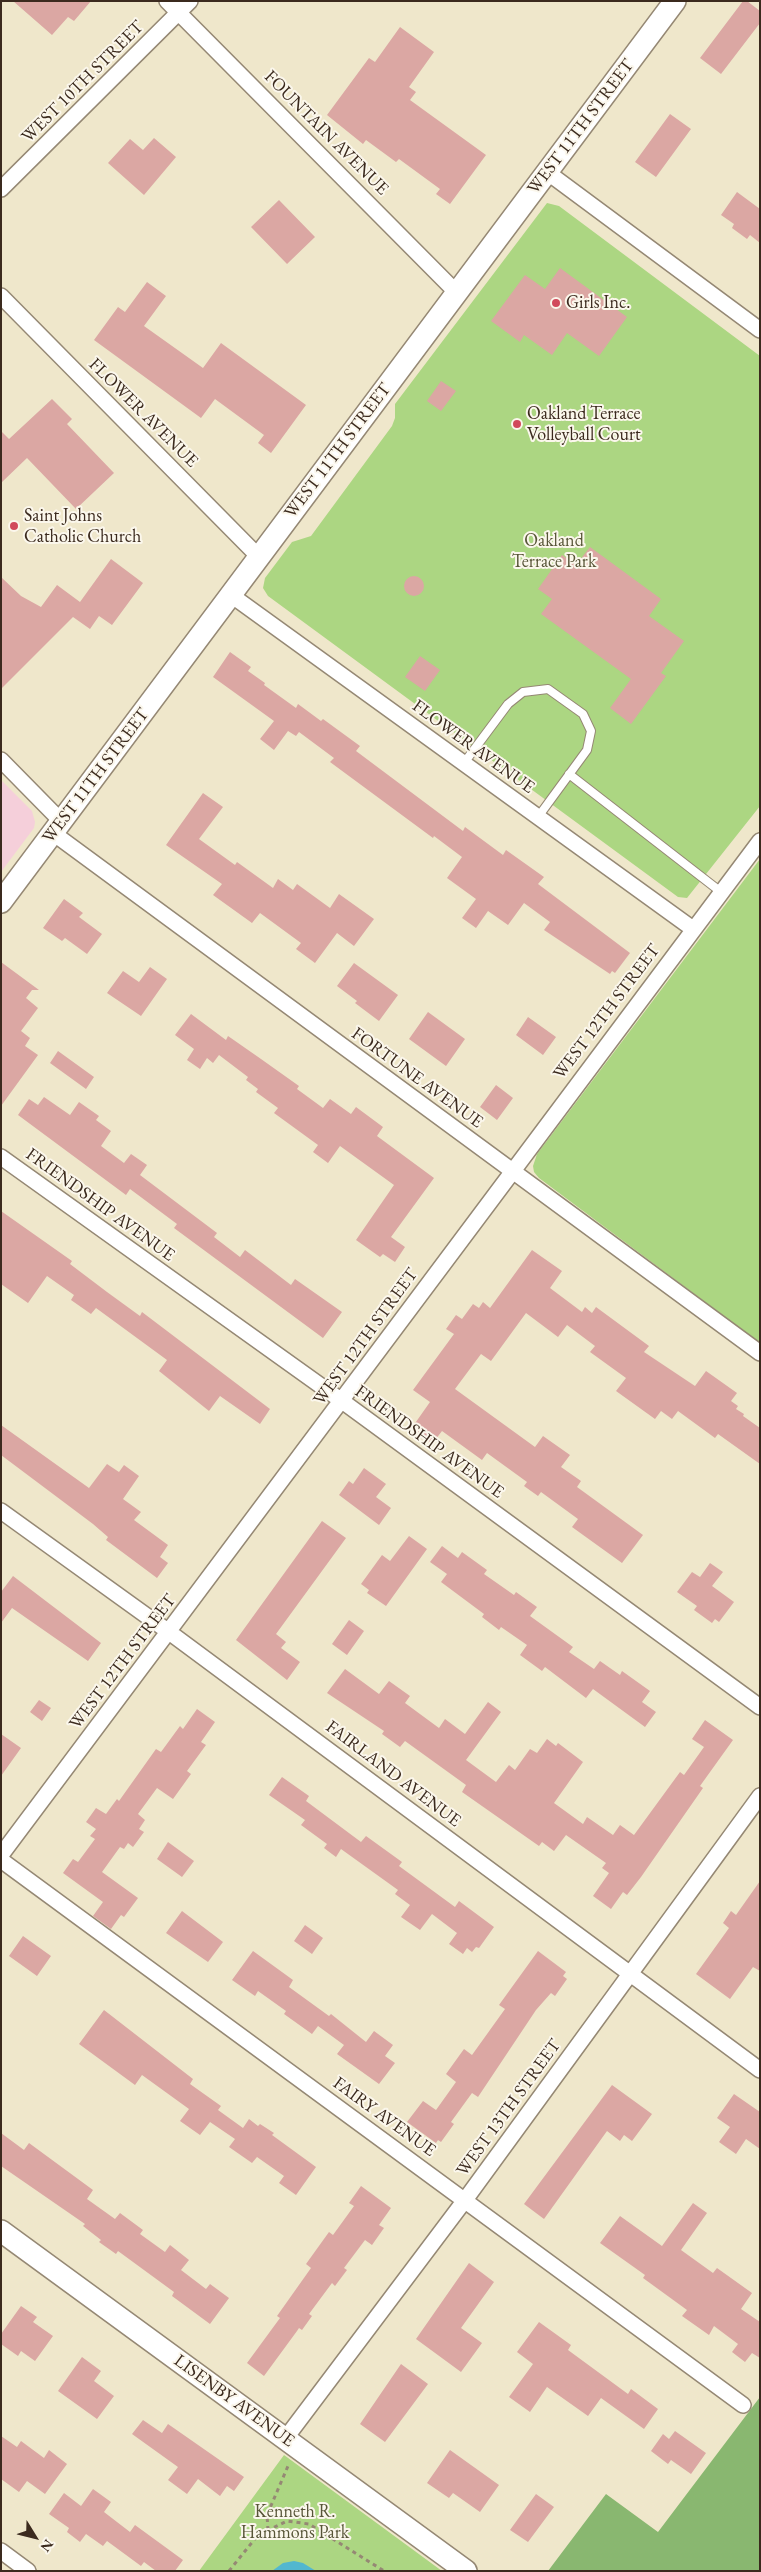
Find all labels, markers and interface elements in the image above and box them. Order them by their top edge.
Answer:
street label: WEST 10TH STREET [17,16,149,148]
street label: WEST 11TH STREET [523,55,639,199]
street label: FOUNTAIN AVENUE [259,66,393,200]
place label: Girls Inc. [566,292,630,314]
marker: Girls Inc. [550,297,562,309]
street label: FLOWER AVENUE [84,354,202,472]
street label: WEST 11TH STREET [280,379,396,523]
place label: Oakland Terrace Volleyball Court [527,403,641,446]
marker: Oakland Terrace Volleyball Court [511,418,523,430]
place label: Saint Johns Catholic Church [24,505,141,548]
marker: Saint Johns Catholic Church [8,520,20,532]
park label: Oakland Terrace Park [512,530,596,572]
street label: FLOWER AVENUE [408,695,538,799]
street label: WEST 11TH STREET [38,704,154,848]
street label: WEST 12TH STREET [549,940,665,1084]
street label: FORTUNE AVENUE [347,1023,487,1133]
street label: FRIENDSHIP AVENUE [21,1144,179,1266]
street label: WEST 12TH STREET [309,1264,423,1410]
street label: FRIENDSHIP AVENUE [350,1381,508,1503]
street label: WEST 12TH STREET [65,1590,181,1734]
street label: FAIRLAND AVENUE [321,1716,465,1832]
street label: WEST 13TH STREET [452,2035,566,2181]
street label: FAIRY AVENUE [328,2072,440,2162]
street label: LISENBY AVENUE [170,2350,298,2452]
park label: Kenneth R. Hammons Park [241,2501,349,2544]
north arrow [10,2512,60,2562]
text: N [37,2536,58,2556]

